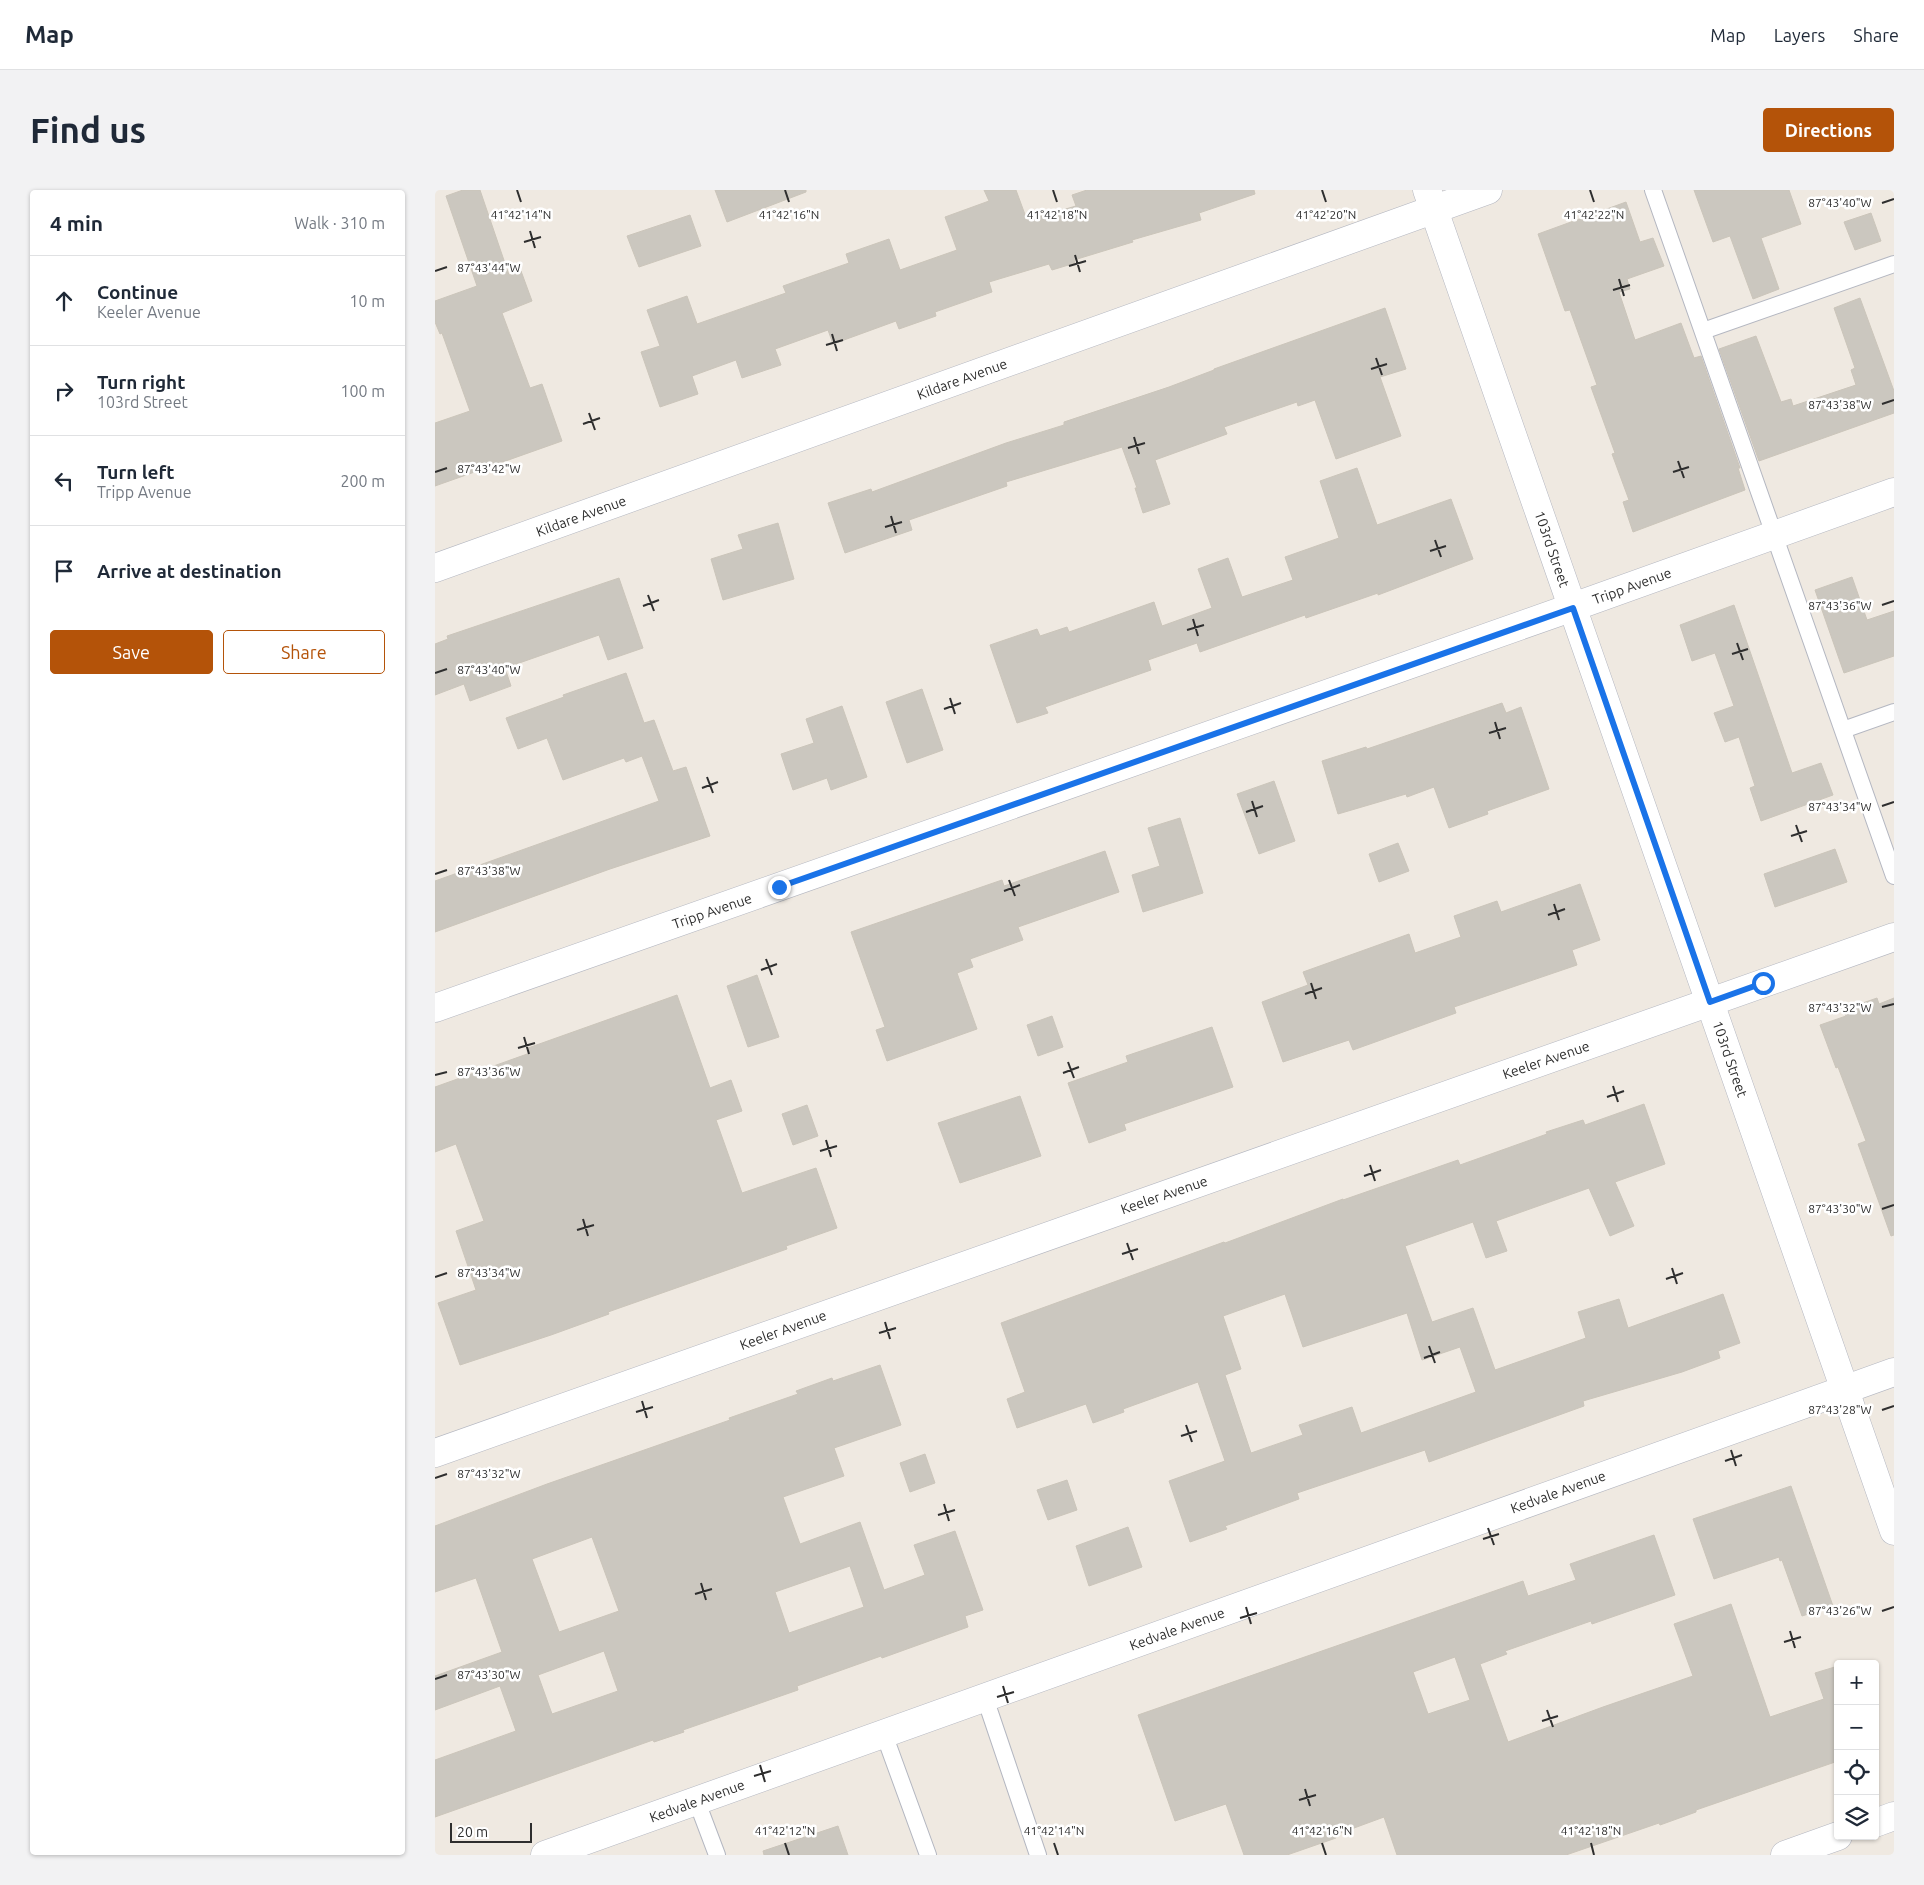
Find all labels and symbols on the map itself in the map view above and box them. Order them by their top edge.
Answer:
text: 87°43'40"W [1808,196,1872,209]
text: 41°42'14"N [491,208,551,221]
text: 41°42'16"N [759,208,819,221]
text: 41°42'18"N [1027,208,1087,221]
text: 41°42'20"N [1296,208,1356,221]
text: 41°42'22"N [1564,208,1624,221]
text: 87°43'44"W [457,261,521,274]
street label: Kildare Avenue [915,355,1009,403]
text: 87°43'38"W [1808,398,1872,411]
text: 87°43'42"W [457,462,521,475]
street label: Kildare Avenue [534,492,628,540]
street label: 103rd Street [1531,509,1573,590]
street label: Tripp Avenue [1590,564,1674,608]
text: 87°43'36"W [1808,599,1872,612]
text: 87°43'40"W [457,663,521,676]
text: 87°43'34"W [1808,800,1872,813]
text: 87°43'38"W [457,864,521,877]
route end [768,876,791,899]
street label: Tripp Avenue [670,890,754,932]
route start [1752,972,1775,995]
text: 87°43'32"W [1808,1001,1872,1014]
street label: 103rd Street [1709,1019,1751,1100]
street label: Keeler Avenue [1500,1038,1592,1082]
text: 87°43'36"W [457,1065,521,1078]
street label: Keeler Avenue [1118,1173,1210,1217]
text: 87°43'30"W [1808,1202,1872,1215]
text: 87°43'34"W [457,1266,521,1279]
street label: Keeler Avenue [738,1307,828,1353]
text: 87°43'28"W [1808,1403,1872,1416]
text: 87°43'32"W [457,1467,521,1480]
street label: Kedvale Avenue [1508,1467,1608,1517]
street label: Kedvale Avenue [1127,1604,1227,1654]
text: 87°43'26"W [1808,1604,1872,1617]
text: 87°43'30"W [457,1668,521,1681]
street label: Kedvale Avenue [647,1776,747,1826]
scale bar [450,1820,533,1843]
text: 41°42'12"N [755,1824,815,1837]
text: 41°42'14"N [1024,1824,1084,1837]
text: 41°42'16"N [1292,1824,1352,1837]
text: 41°42'18"N [1561,1824,1621,1837]

